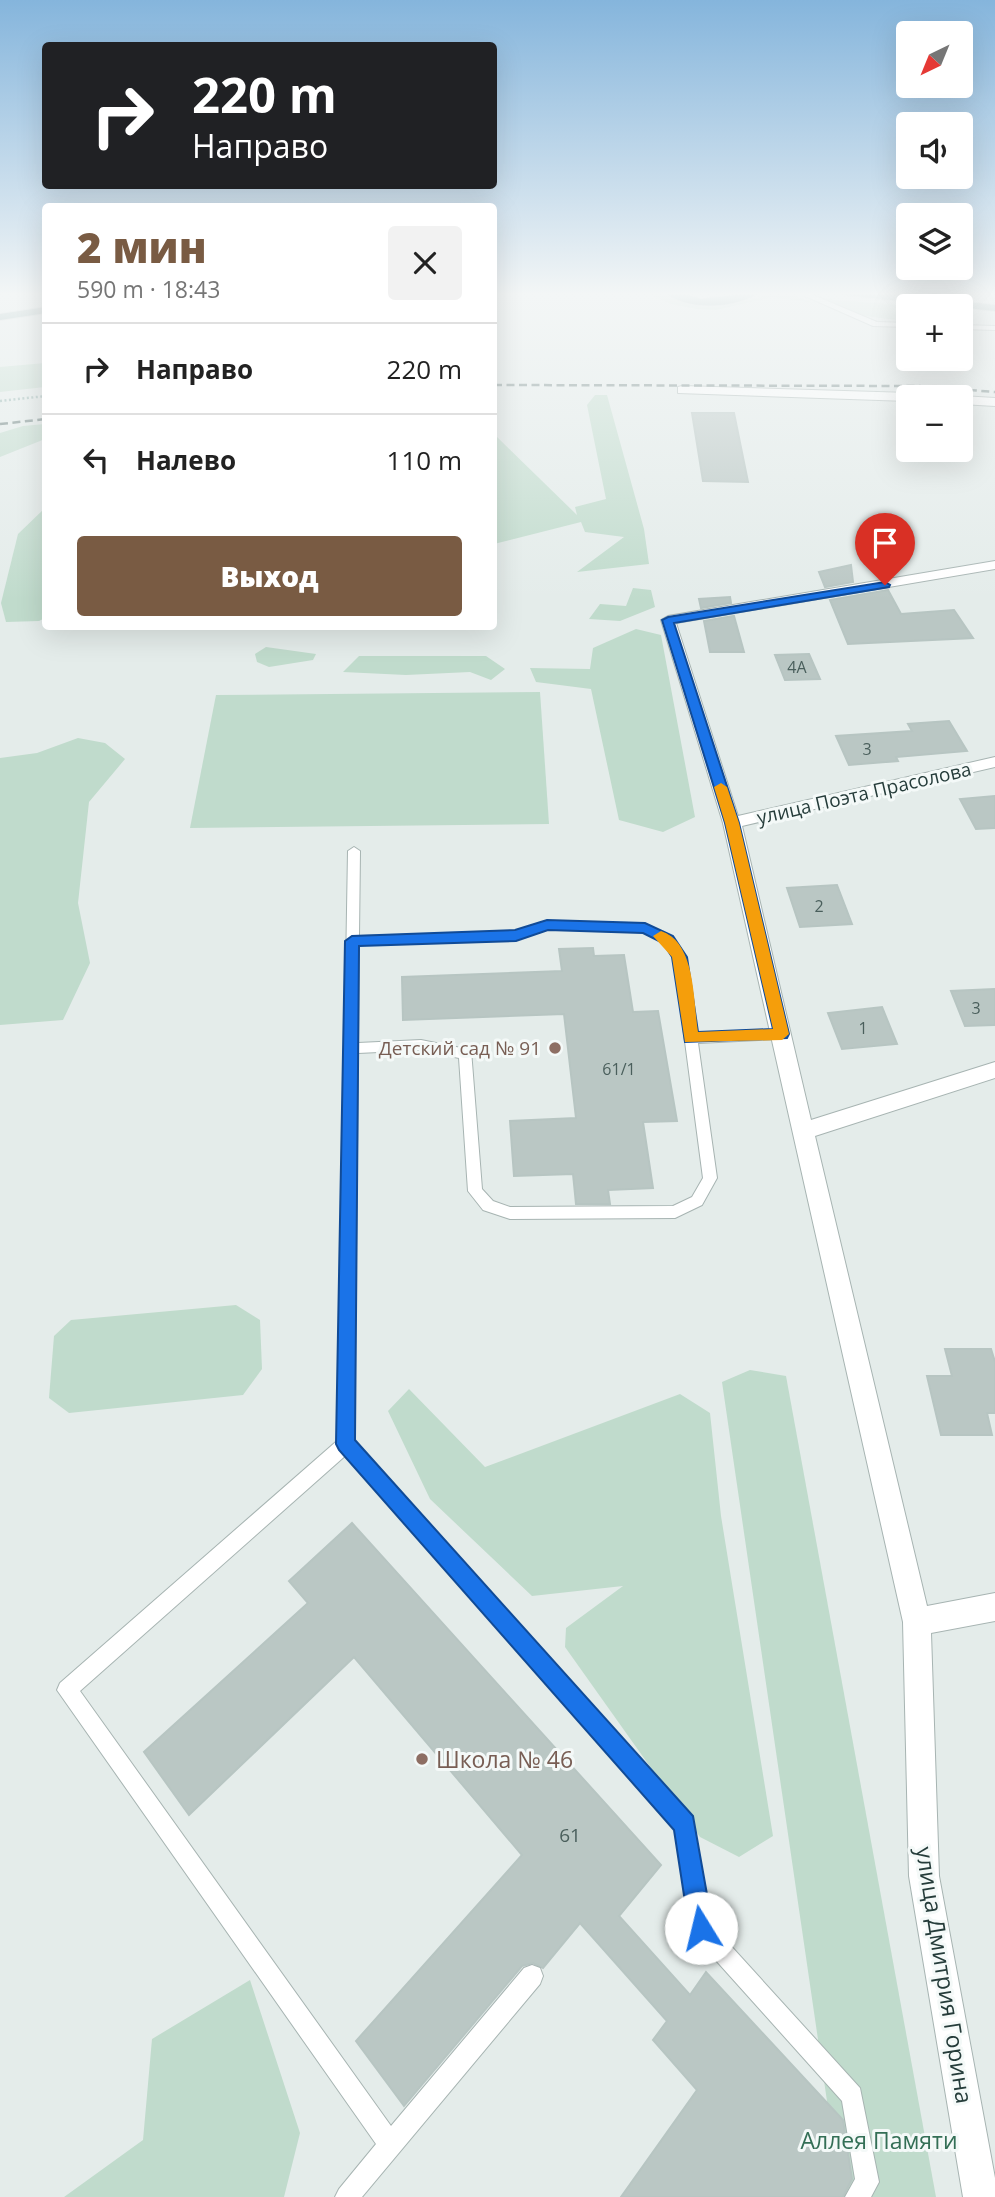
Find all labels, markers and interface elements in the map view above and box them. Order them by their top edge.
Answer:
north arrow [896,21,973,98]
map controls [896,21,973,462]
text: 220 m [192,61,337,127]
icon: right [77,70,168,161]
button: sound [896,112,973,189]
text: Направо [192,124,328,167]
button: layers [896,203,973,280]
text: 2 мин [77,218,207,275]
button: close [388,226,462,300]
text: 590 m · 18:43 [77,273,220,305]
button: + [896,294,973,371]
icon: right [77,350,115,388]
text: Направо [136,351,253,387]
text: 220 m [387,351,462,387]
button: − [896,385,973,462]
icon: left [77,441,115,479]
text: Налево [136,442,236,478]
text: 110 m [387,442,462,478]
pin [855,513,915,585]
icon: arrive [866,524,904,562]
button: Выход [77,536,462,616]
house number: 4А [787,656,808,678]
house number: 3 [862,738,872,760]
street label: улица Поэта Прасолова [754,756,974,830]
house number: 2 [814,895,824,917]
house number: 3 [971,997,981,1019]
house number: 1 [858,1017,868,1039]
place label: Детский сад № 91 [379,1035,541,1061]
marker: Детский сад № 91 [547,1040,563,1056]
house number: 61/1 [602,1058,636,1080]
place label: Школа № 46 [436,1743,573,1775]
marker: Школа № 46 [414,1751,430,1767]
house number: 61 [559,1822,581,1848]
street label: улица Дмитрия Горина [909,1844,981,2106]
position arrow [664,1891,738,1965]
park label: Аллея Памяти [800,2124,958,2156]

